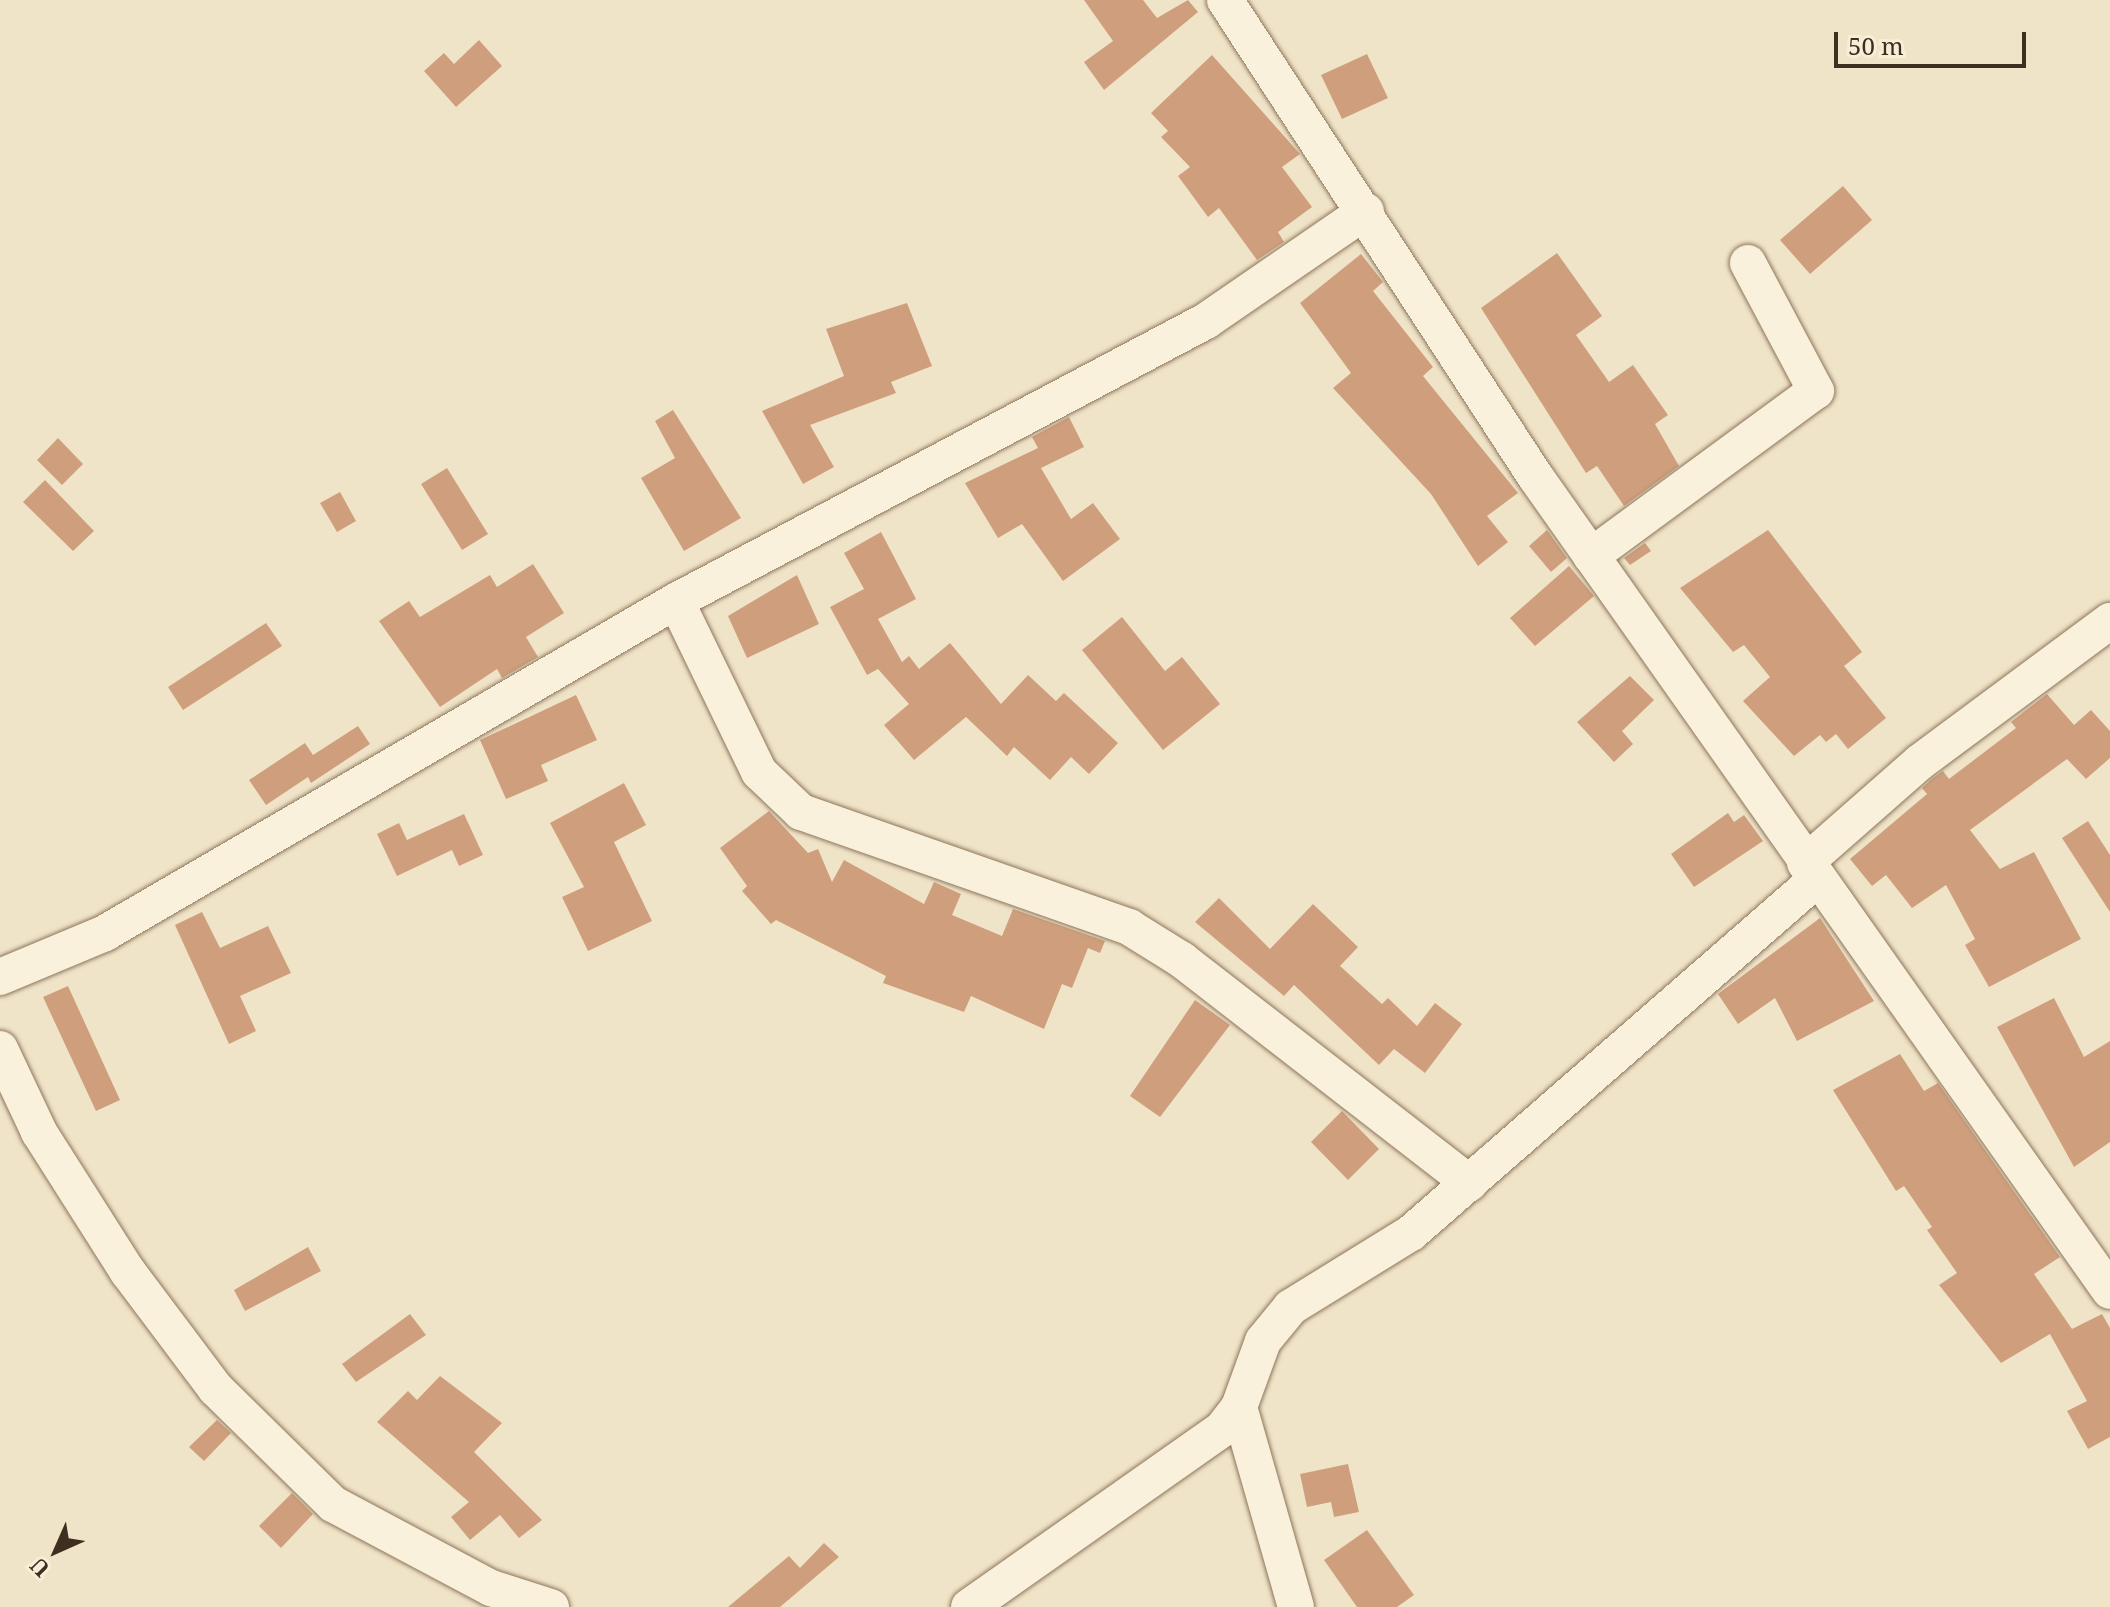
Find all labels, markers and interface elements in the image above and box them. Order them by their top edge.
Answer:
scale bar [1838,16,2030,66]
text: 50 m [1848,29,1904,62]
north arrow [16,1511,96,1591]
text: U [23,1552,55,1584]

